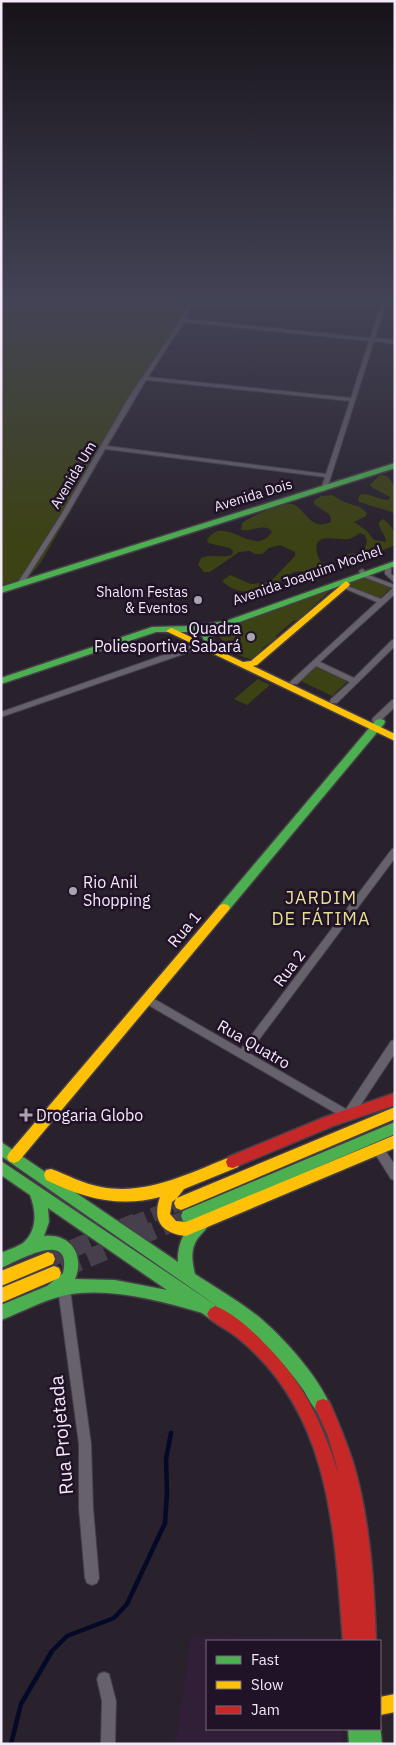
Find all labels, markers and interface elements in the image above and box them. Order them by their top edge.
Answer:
street label: Avenida Um [46,438,100,512]
street label: Avenida Dois [212,474,295,515]
street label: Avenida Joaquim Mochel [230,541,384,609]
place label: Shalom Festas & Eventos [96,583,188,617]
marker: Shalom Festas & Eventos [192,594,204,606]
place label: Quadra Poliesportiva Sabará [94,618,241,656]
marker: Quadra Poliesportiva Sabará [245,631,257,643]
place label: Rio Anil Shopping [83,872,151,910]
marker: Rio Anil Shopping [67,885,79,897]
district label: JARDIM DE FÁTIMA [272,886,370,930]
street label: Rua 1 [163,907,205,951]
street label: Rua 2 [269,946,309,990]
street label: Rua Quatro [214,1015,294,1073]
place label: Drogaria Globo [36,1105,143,1125]
marker: Drogaria Globo [20,1109,32,1121]
street label: Rua Projetada [44,1374,78,1496]
legend [206,1640,381,1730]
text: Fast [251,1650,279,1669]
text: Slow [251,1675,284,1694]
text: Jam [251,1700,280,1719]

